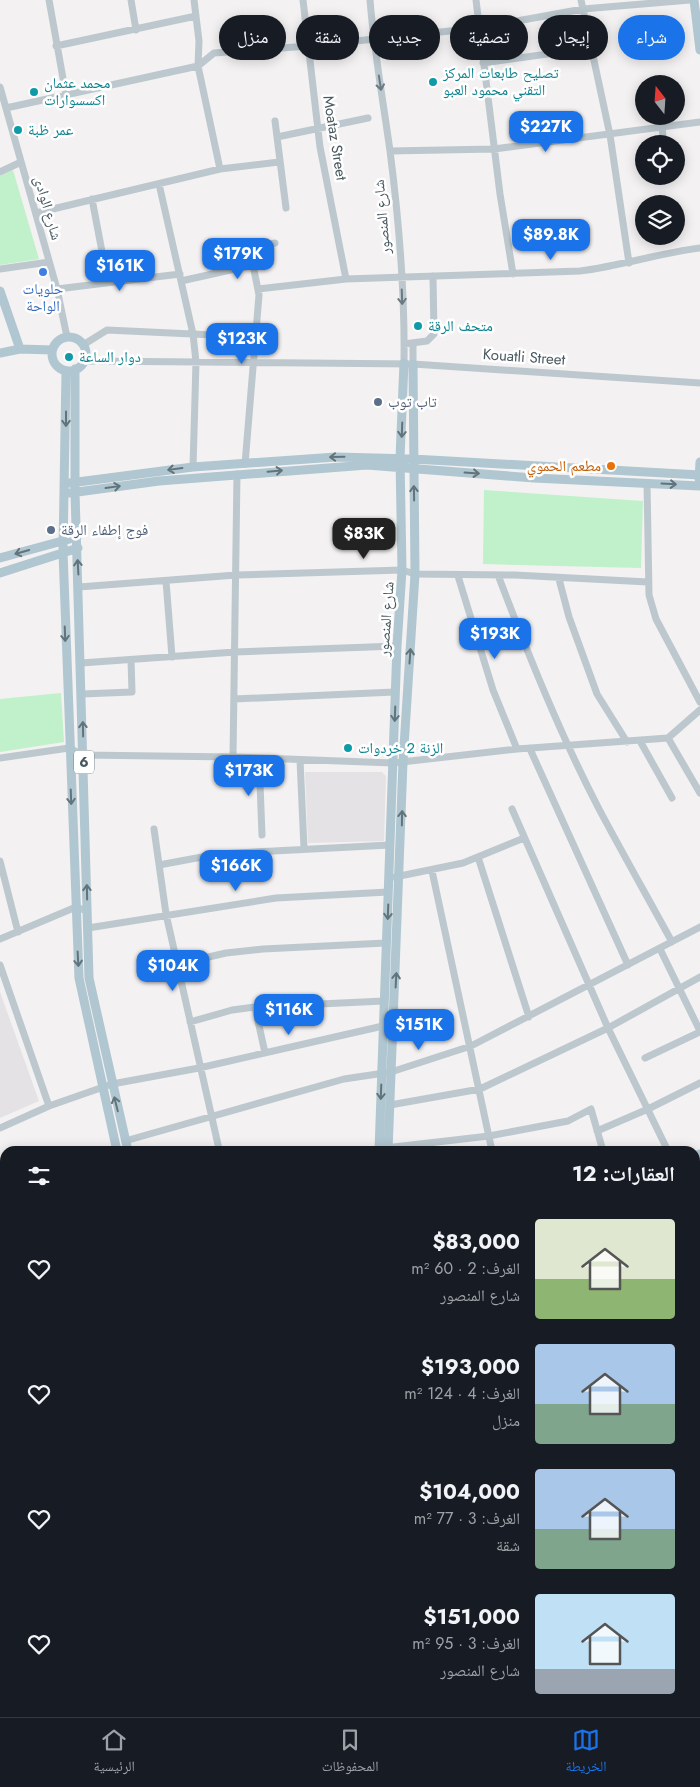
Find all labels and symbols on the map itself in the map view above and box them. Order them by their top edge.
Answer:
place label: تصليح طابعات المركز التقني محمود العبو [442,62,559,102]
place label: محمد عثمان اكسسوارات [44,72,111,111]
one-way arrow [375,75,385,91]
north arrow [635,75,685,125]
marker: تصليح طابعات المركز التقني محمود العبو [427,76,439,88]
marker: محمد عثمان اكسسوارات [28,86,40,98]
street label: Moataz Street [317,94,353,182]
pin: $227K [511,110,581,153]
place label: عمر ظبة [28,119,74,141]
marker: عمر ظبة [12,124,24,136]
street label: شارع الوادى [28,173,68,243]
street label: شارع المنصور [368,179,396,256]
pin: $89.8K [510,218,592,261]
pin: $179K [203,238,273,280]
pin: $161K [85,250,155,292]
marker: حلويات الواحة [37,266,49,278]
place label: حلويات الواحة [23,278,64,317]
one-way arrow [398,289,407,305]
place label: متحف الرقة [428,315,493,337]
marker: متحف الرقة [412,320,424,332]
pin: $123K [207,322,277,365]
street label: Kouatli Street [482,343,566,371]
place label: دوار الساعة [79,346,141,368]
marker: دوار الساعة [63,351,75,363]
place label: تاب توب [388,391,437,413]
marker: تاب توب [372,396,384,408]
one-way arrow [61,411,71,427]
one-way arrow [397,421,406,437]
one-way arrow [329,453,345,462]
place label: مطعم الحموي [527,455,601,478]
marker: مطعم الحموي [605,460,617,472]
one-way arrow [167,464,183,474]
one-way arrow [267,466,283,476]
one-way arrow [464,468,480,478]
one-way arrow [661,479,677,488]
one-way arrow [105,482,121,492]
one-way arrow [409,485,419,502]
pin: $83K [334,518,394,560]
place label: فوج إطفاء الرقة [61,519,148,541]
marker: فوج إطفاء الرقة [45,524,57,536]
one-way arrow [14,548,30,557]
one-way arrow [74,559,83,575]
street label: شارع المنصور [372,581,400,658]
pin: $193K [460,618,530,660]
one-way arrow [61,626,70,642]
one-way arrow [405,648,414,664]
one-way arrow [390,706,399,722]
one-way arrow [78,722,88,738]
place label: الزنة 2 خردوات [358,737,443,759]
marker: الزنة 2 خردوات [342,742,354,754]
road number: 6 [74,750,94,774]
pin: $173K [214,754,284,797]
one-way arrow [67,788,76,804]
one-way arrow [397,810,407,826]
pin: $166K [201,850,271,892]
one-way arrow [82,884,92,900]
one-way arrow [383,904,392,920]
pin: $104K [138,950,208,992]
one-way arrow [74,951,83,967]
one-way arrow [391,972,400,988]
pin: $116K [254,994,324,1036]
pin: $151K [384,1008,454,1051]
one-way arrow [376,1083,386,1099]
one-way arrow [111,1096,120,1112]

